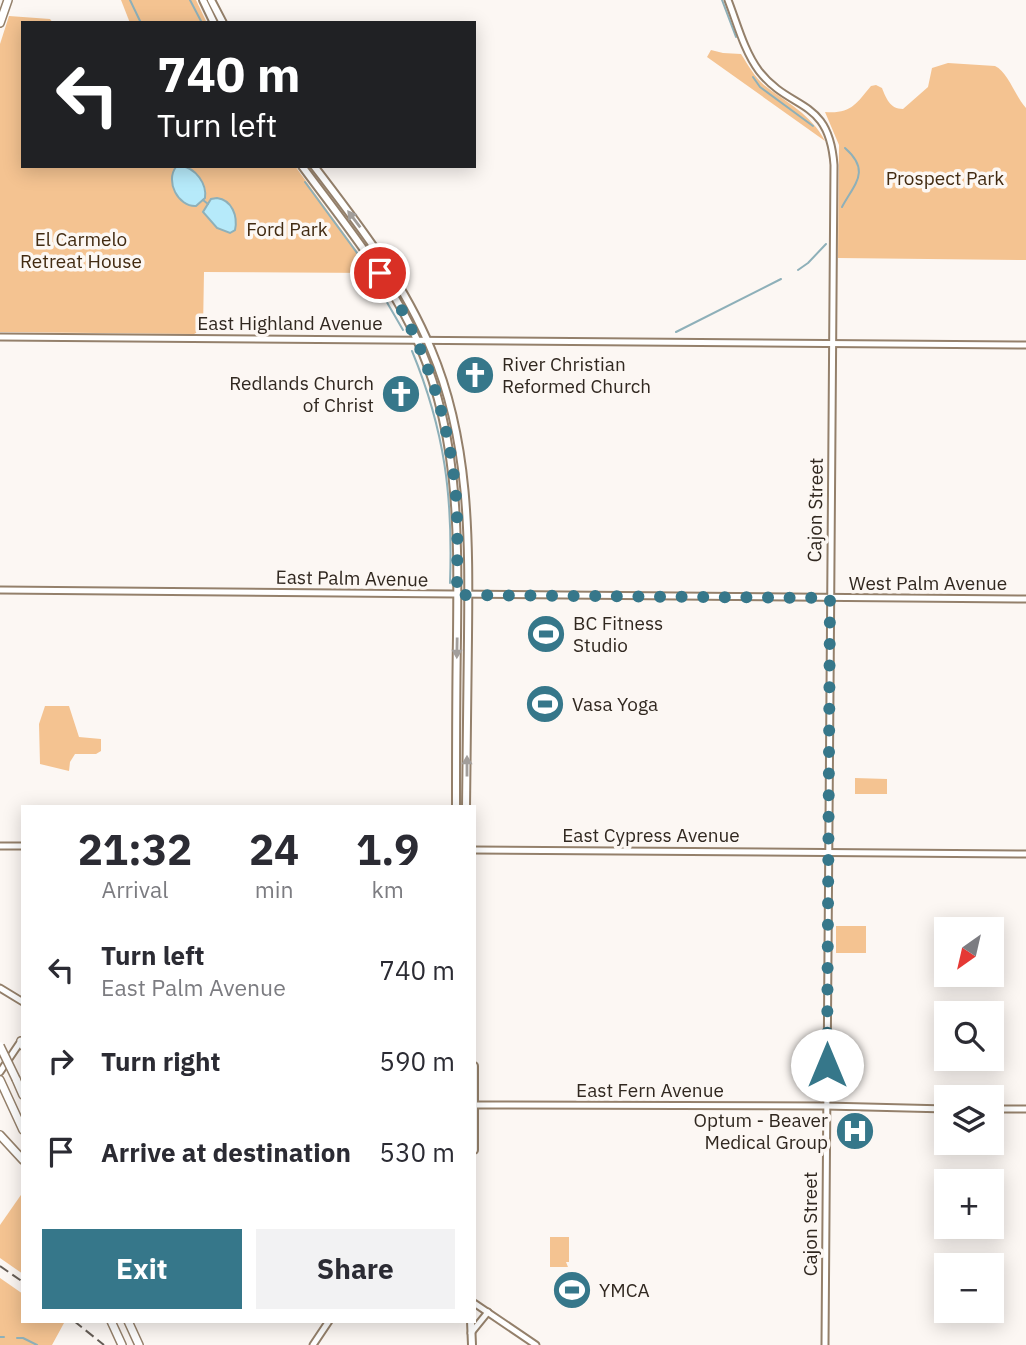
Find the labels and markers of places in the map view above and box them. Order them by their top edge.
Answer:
pin [350,243,410,303]
place label: River Christian Reformed Church [502,352,651,398]
church icon: River Christian Reformed Church [454,354,496,396]
place label: Redlands Church of Christ [229,371,374,417]
church icon: Redlands Church of Christ [380,373,422,415]
place label: BC Fitness Studio [573,611,663,657]
sports icon: BC Fitness Studio [525,613,567,655]
sports icon: Vasa Yoga [524,683,566,725]
place label: Vasa Yoga [572,692,658,716]
place label: Optum - Beaver Medical Group [694,1108,828,1154]
hospital icon: Optum - Beaver Medical Group [834,1110,876,1152]
sports icon: YMCA [551,1269,593,1311]
place label: YMCA [599,1278,650,1302]

